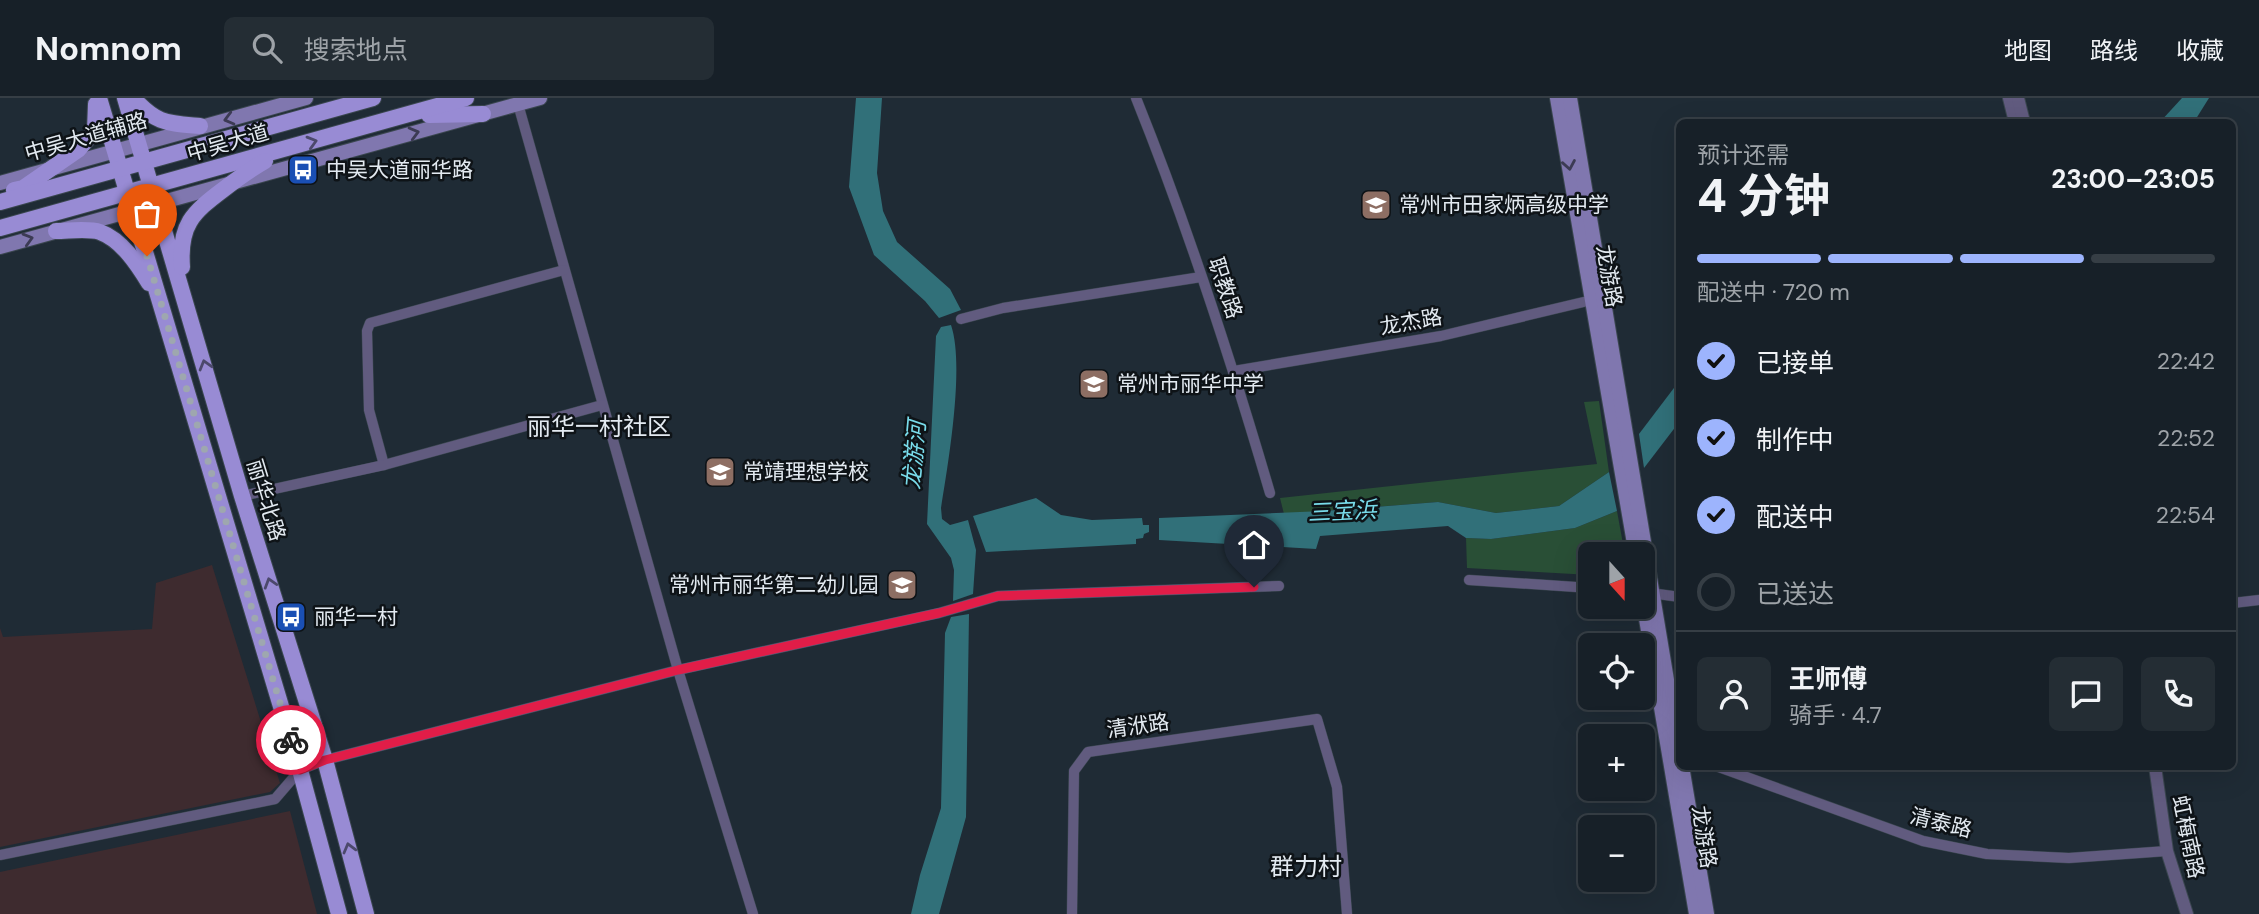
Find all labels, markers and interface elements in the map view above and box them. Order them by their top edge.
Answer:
search box [224,17,714,80]
text: Nomnom [35,27,182,70]
icon: search [248,29,286,67]
text: 搜索地点 [304,33,408,67]
text: 地图 [2004,35,2052,66]
text: 路线 [2090,35,2138,66]
text: 收藏 [2176,35,2224,66]
street label: 中吴大道辅路 [22,106,150,168]
one-way arrow [223,110,235,125]
street label: 中吴大道 [184,118,272,168]
one-way arrow [408,127,420,141]
one-way arrow [306,135,318,150]
text: 预计还需 [1697,140,1789,170]
bus stop icon: 中吴大道丽华路 [286,153,320,187]
place label: 中吴大道丽华路 [326,156,473,184]
one-way arrow [1561,159,1576,171]
text: 23:00–23:05 [2051,162,2215,196]
text: 4 分钟 [1697,166,1830,226]
pin [117,184,177,256]
school or university icon: 常州市田家炳高级中学 [1359,188,1393,222]
place label: 常州市田家炳高级中学 [1399,191,1609,219]
icon: bag [128,195,166,233]
one-way arrow [22,232,34,247]
street label: 龙游路 [1590,243,1628,309]
street label: 职教路 [1202,254,1248,322]
text: 配送中 · 720 m [1697,277,1850,307]
street label: 龙杰路 [1378,303,1444,341]
icon: check [1697,342,1735,380]
text: 已接单 [1756,346,1834,380]
text: 22:42 [2157,346,2215,376]
one-way arrow [198,359,213,371]
school or university icon: 常州市丽华中学 [1077,367,1111,401]
place label: 常州市丽华中学 [1117,370,1264,398]
district label: 丽华一村社区 [527,411,671,442]
water label: 龙游河 [896,415,932,491]
icon: check [1697,419,1735,457]
text: 制作中 [1756,423,1834,457]
text: 22:52 [2157,423,2215,453]
school or university icon: 常靖理想学校 [703,455,737,489]
street label: 丽华北路 [240,456,292,544]
place label: 常靖理想学校 [743,458,869,486]
water label: 三宝浜 [1307,494,1379,528]
icon: check [1697,496,1735,534]
text: 配送中 [1756,500,1834,534]
text: 22:54 [2156,500,2215,530]
pin [1224,515,1284,587]
icon: home [1235,526,1273,564]
north arrow [1578,542,1656,620]
map controls [1578,542,1655,892]
school or university icon: 常州市丽华第二幼儿园 [885,568,919,602]
place label: 常州市丽华第二幼儿园 [669,571,879,599]
one-way arrow [263,577,278,589]
text: 已送达 [1756,577,1834,611]
bus stop icon: 丽华一村 [274,600,308,634]
place label: 丽华一村 [314,603,398,631]
button: locate [1578,633,1655,710]
button: person [1697,657,1771,731]
button: chat [2049,657,2123,731]
button: phone [2141,657,2215,731]
text: 王师傅 [1789,662,1867,696]
text: 骑手 · 4.7 [1789,700,1882,730]
courier [256,705,326,775]
street label: 清洑路 [1105,708,1171,744]
icon: bike [272,721,310,759]
button: + [1578,724,1655,801]
street label: 虹梅南路 [2166,793,2210,881]
street label: 清泰路 [1907,802,1975,844]
street label: 龙游路 [1685,804,1723,870]
button: − [1578,815,1655,892]
one-way arrow [343,842,357,854]
district label: 群力村 [1270,851,1342,882]

